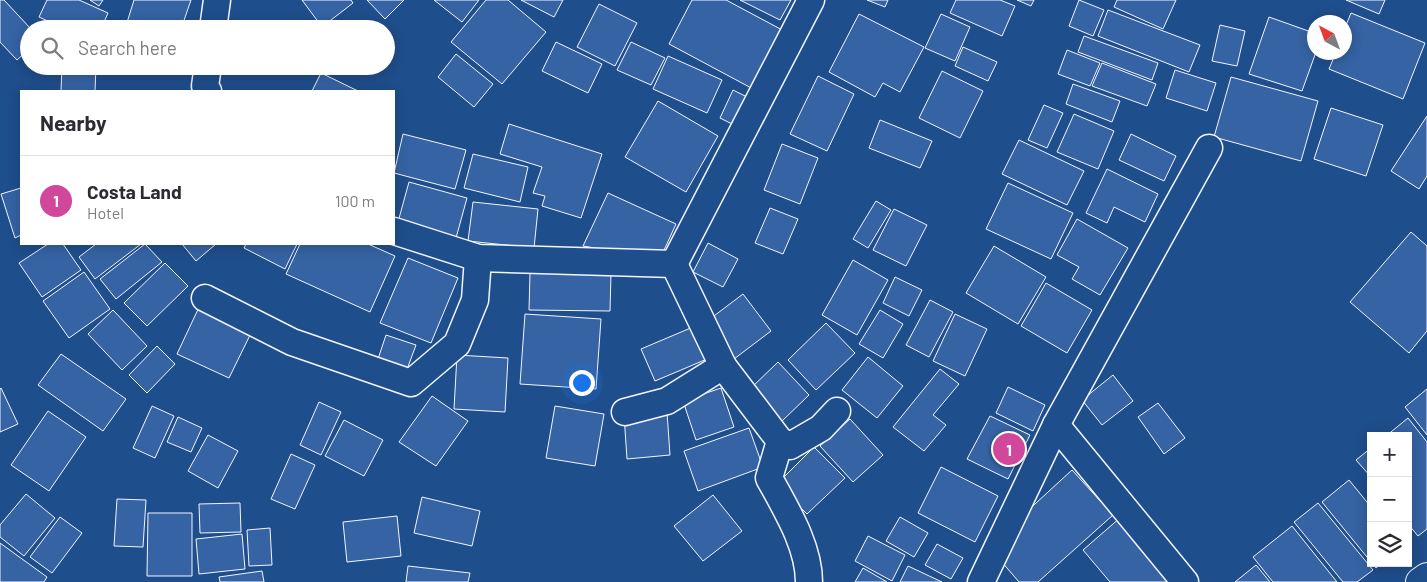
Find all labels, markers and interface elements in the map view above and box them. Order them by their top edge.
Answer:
north arrow [1307,15,1352,60]
search box [20,20,395,75]
icon: search [38,34,66,62]
text: Search here [78,36,177,59]
text: Nearby [40,110,106,135]
text: Costa Land [87,180,182,203]
text: 1 [53,191,59,210]
text: 100 m [335,191,375,210]
text: Hotel [87,203,124,222]
your location [569,370,595,396]
pin: 1 [993,430,1025,468]
map controls [1367,432,1412,567]
button: + [1367,432,1412,477]
button: − [1367,477,1412,522]
button: layers [1367,522,1412,567]

